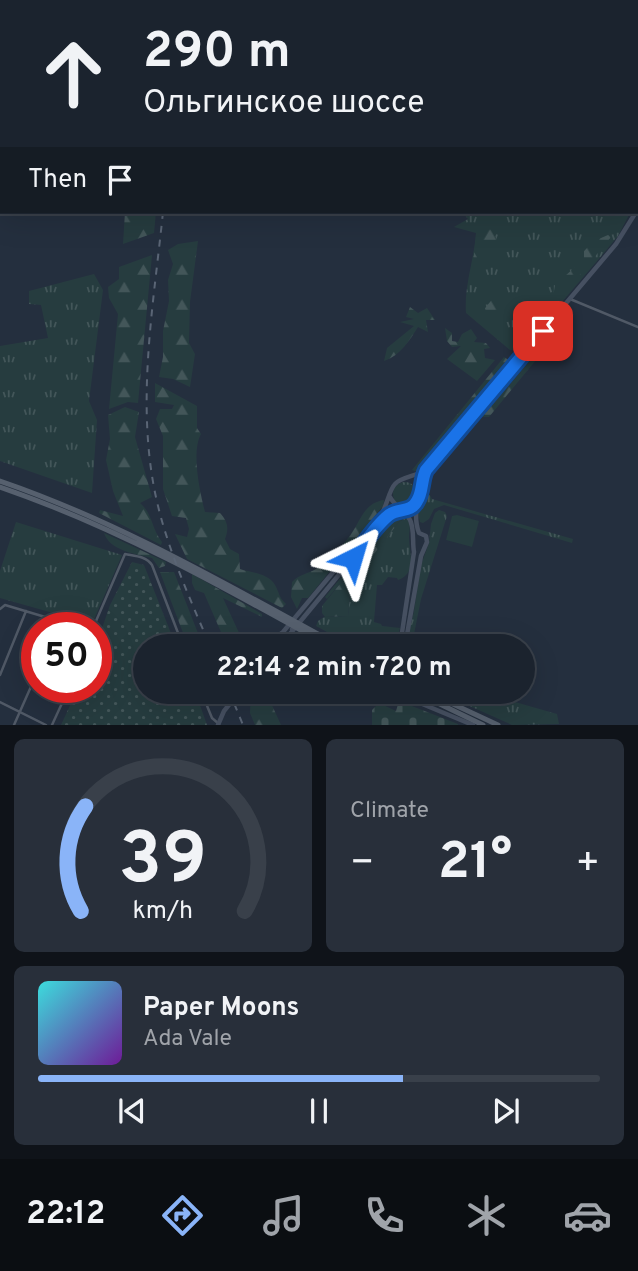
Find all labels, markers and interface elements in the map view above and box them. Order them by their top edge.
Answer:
text: 290 m [143,23,291,85]
icon: ahead [28,28,119,119]
text: Ольгинское шоссе [143,84,424,124]
icon: arrive [101,161,139,199]
text: Then [28,164,87,197]
pin [513,301,573,361]
icon: arrive [524,312,562,350]
position arrow [316,521,390,595]
speed limit sign: 50 [21,612,112,703]
text: 22:14 · 2 min · 720 m [216,652,452,685]
text: Climate [350,797,429,826]
text: 39 [119,818,207,910]
text: 21° [438,831,512,897]
text: − [350,840,375,889]
text: + [575,840,600,889]
text: km/h [133,896,193,928]
text: Paper Moons [143,992,299,1025]
text: Ada Vale [143,1025,232,1054]
icon: previous [113,1092,151,1130]
icon: pause [300,1092,338,1130]
icon: next [487,1092,525,1130]
icon: directions [158,1191,207,1240]
icon: music [259,1191,308,1240]
icon: phone [360,1191,409,1240]
icon: climate [462,1191,511,1240]
icon: car [563,1191,612,1240]
text: 22:12 [26,1195,105,1235]

